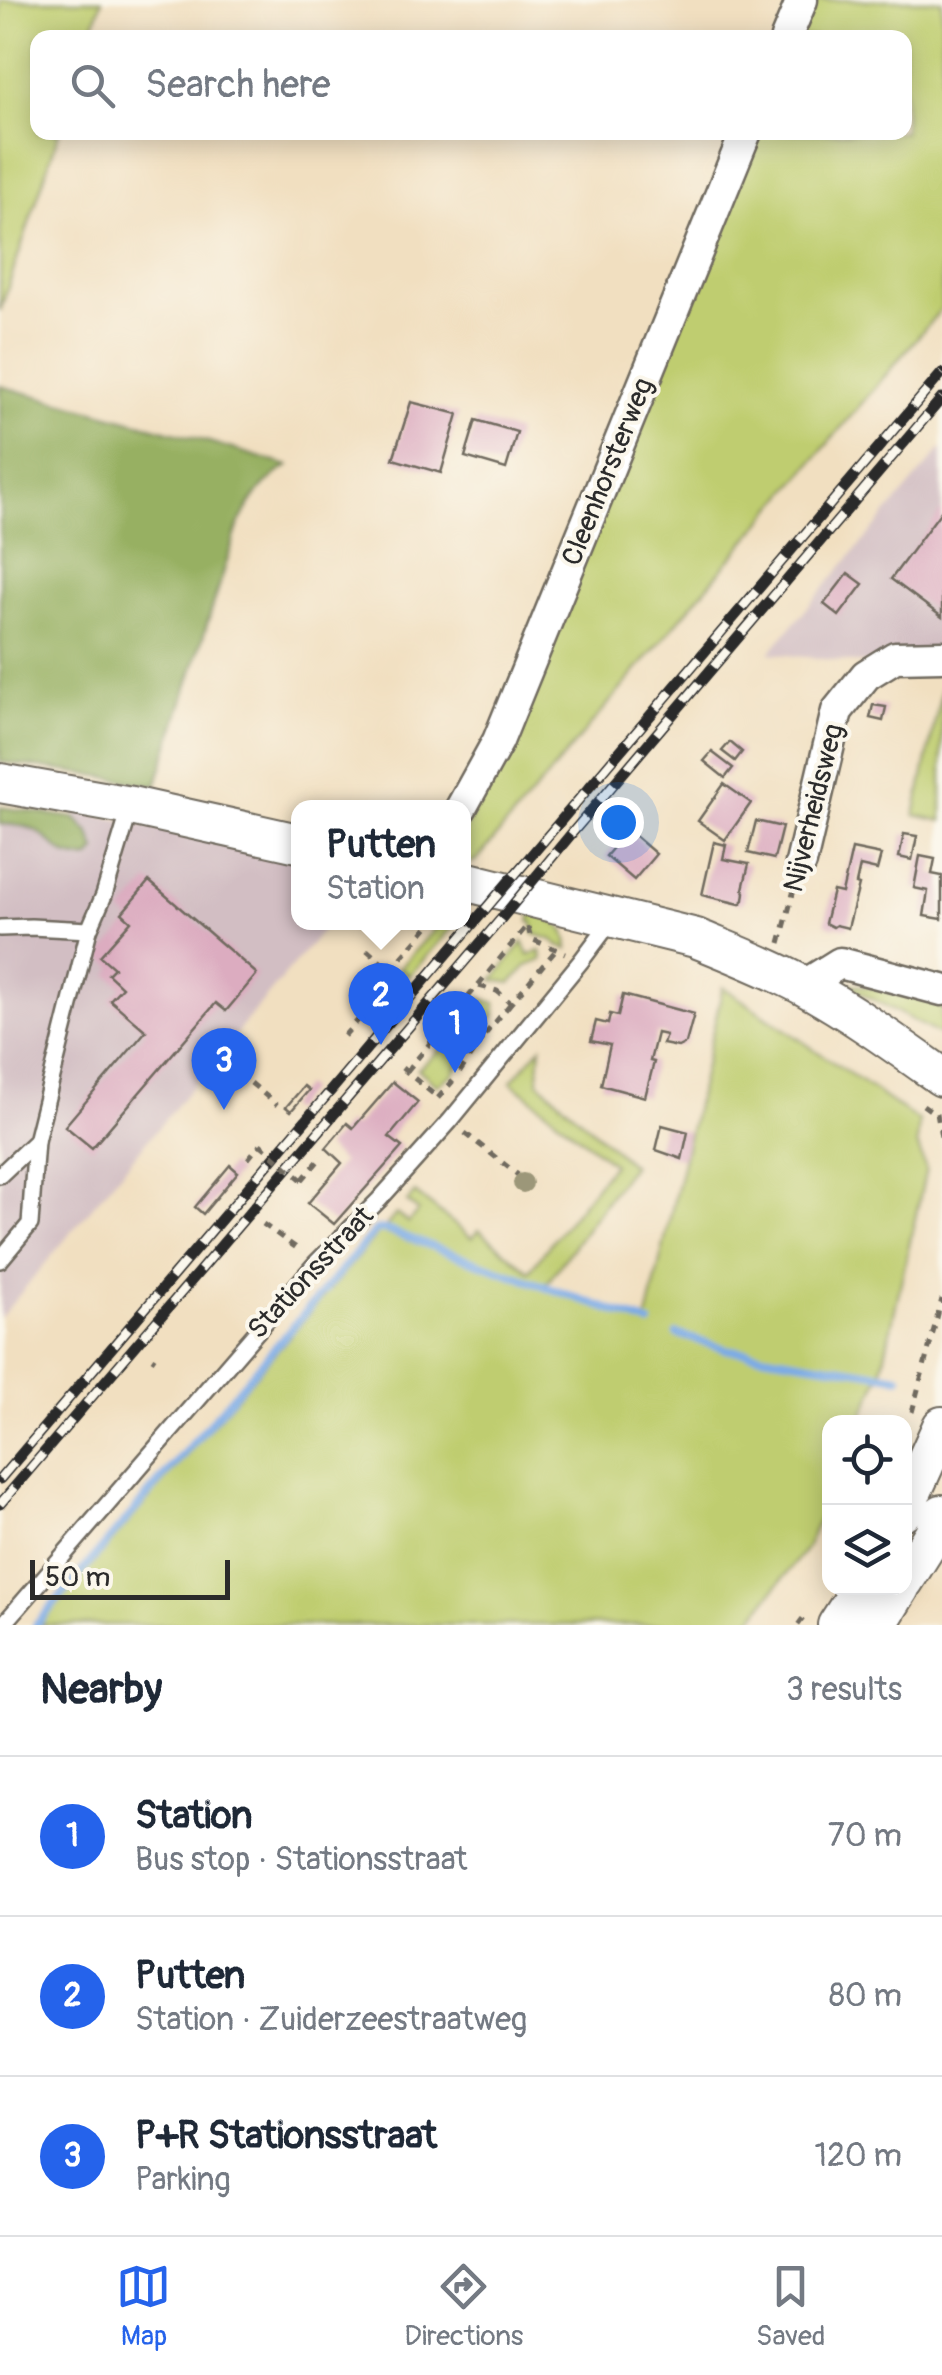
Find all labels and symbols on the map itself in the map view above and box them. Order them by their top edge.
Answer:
street label: Cleenhorsterweg [554,373,662,571]
street label: Nijverheidsweg [776,720,852,896]
your location [593,797,644,848]
pin: 2 [348,962,414,1045]
pin: 1 [422,990,488,1073]
pin: 3 [192,1028,256,1110]
street label: Stationsstraat [241,1199,382,1347]
scale bar [30,1555,230,1600]

